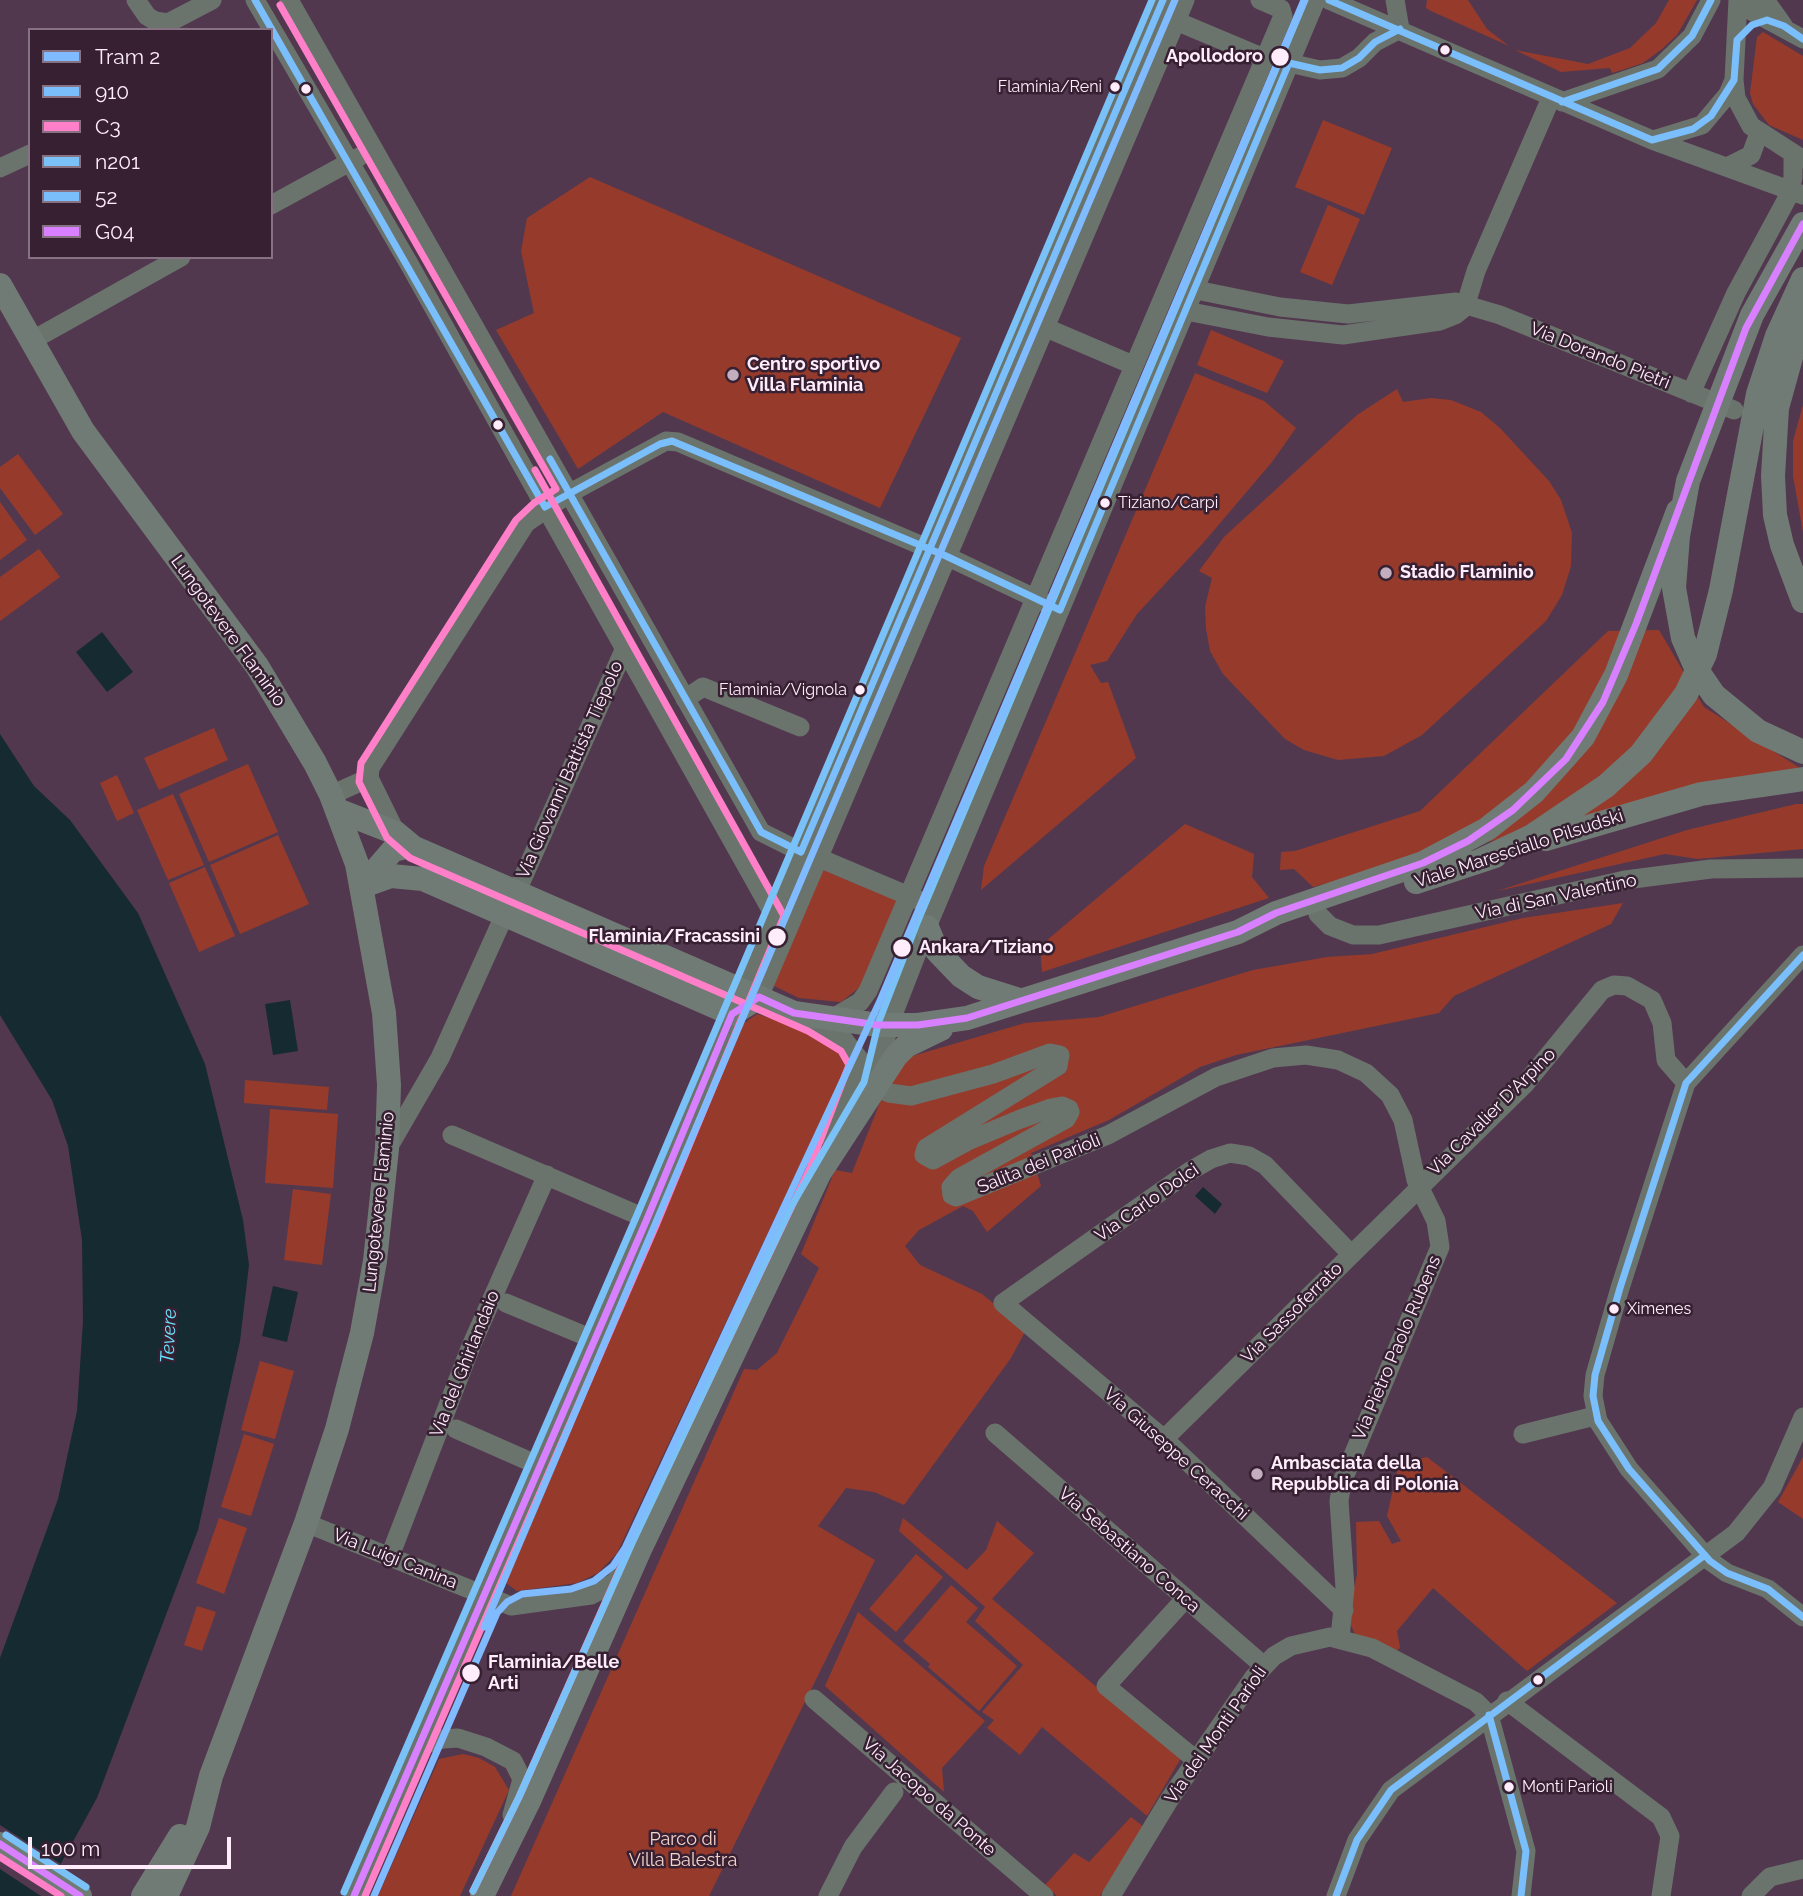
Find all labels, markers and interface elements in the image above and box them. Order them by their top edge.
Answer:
legend [28,28,273,259]
unlabelled marker [1438,43,1452,57]
text: Tram 2 [95,44,160,69]
place label: Apollodoro [1166,46,1263,68]
marker: Apollodoro [1269,46,1291,68]
place label: Flaminia/Reni [998,77,1102,97]
text: 910 [95,79,129,104]
marker: Flaminia/Reni [1108,80,1122,94]
unlabelled marker [299,82,313,96]
text: C3 [95,114,121,139]
text: n201 [95,149,140,174]
text: 52 [95,184,117,209]
text: G04 [95,219,134,244]
street label: Via Dorando Pietri [1527,318,1673,394]
place label: Centro sportivo Villa Flaminia [747,354,880,396]
marker: Centro sportivo Villa Flaminia [725,367,741,383]
unlabelled marker [491,418,505,432]
place label: Tiziano/Carpi [1118,493,1218,513]
marker: Tiziano/Carpi [1098,496,1112,510]
street label: Lungotevere Flaminio [166,551,290,711]
place label: Stadio Flaminio [1400,562,1534,584]
marker: Stadio Flaminio [1378,565,1394,581]
street label: Via Giovanni Battista Tiepolo [512,658,628,882]
place label: Flaminia/Vignola [719,680,847,700]
marker: Flaminia/Vignola [853,683,867,697]
street label: Viale Maresciallo Pilsudski [1412,805,1626,893]
street label: Via di San Valentino [1473,869,1639,925]
place label: Flaminia/Fracassini [588,926,760,948]
marker: Flaminia/Fracassini [766,926,788,948]
marker: Ankara/Tiziano [891,937,913,959]
place label: Ankara/Tiziano [919,937,1053,959]
street label: Via Cavalier D'Arpino [1424,1044,1560,1180]
street label: Lungotevere Flaminio [359,1111,399,1293]
street label: Salita dei Parioli [974,1129,1104,1199]
street label: Via Carlo Dolci [1091,1159,1203,1247]
street label: Via Pietro Paolo Rubens [1348,1252,1446,1444]
street label: Via Sassoferrato [1237,1258,1347,1368]
street label: Via del Ghirlandaio [426,1288,504,1440]
place label: Ximenes [1627,1299,1691,1319]
marker: Ximenes [1607,1302,1621,1316]
water label: Tevere [156,1308,182,1364]
street label: Via Giuseppe Ceracchi [1099,1383,1253,1525]
place label: Ambasciata della Repubblica di Polonia [1271,1453,1459,1496]
marker: Ambasciata della Repubblica di Polonia [1249,1466,1265,1482]
street label: Via Sebastiano Conca [1054,1483,1204,1617]
street label: Via Luigi Canina [330,1524,460,1594]
place label: Flaminia/Belle Arti [488,1652,619,1694]
marker: Flaminia/Belle Arti [460,1662,482,1684]
street label: Via dei Monti Parioli [1160,1662,1272,1808]
unlabelled marker [1531,1673,1545,1687]
street label: Via Jacopo da Ponte [858,1733,1000,1861]
place label: Monti Parioli [1522,1777,1613,1797]
marker: Monti Parioli [1502,1780,1516,1794]
scale bar [32,1822,234,1866]
park label: Parco di Villa Balestra [629,1829,737,1871]
text: 100 m [41,1836,100,1861]

